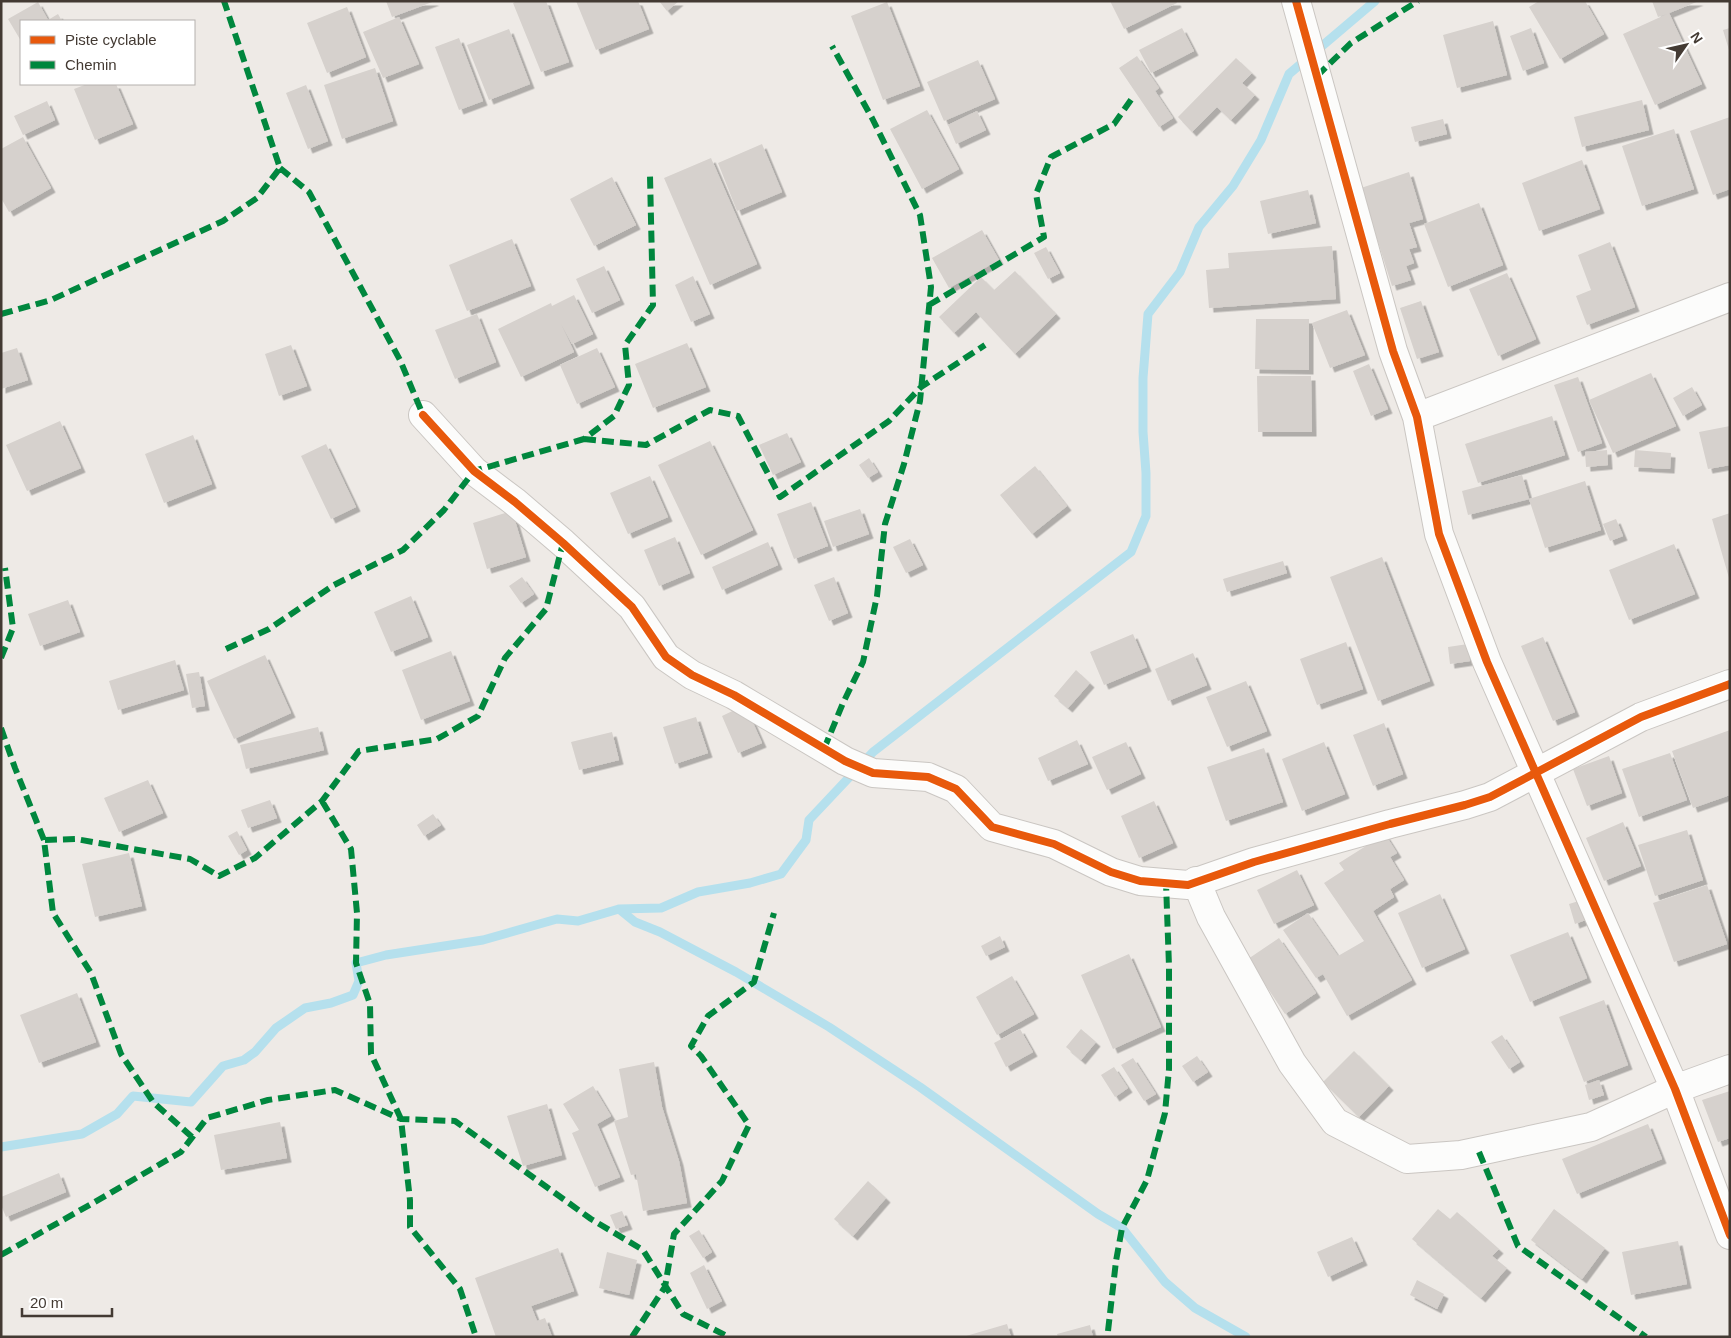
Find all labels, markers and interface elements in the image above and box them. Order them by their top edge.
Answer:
legend [20,20,195,85]
north arrow [1661,20,1711,70]
text: N [1687,29,1706,46]
text: Piste cyclable [65,31,157,48]
text: Chemin [65,56,117,73]
scale bar [22,1286,112,1318]
text: 20 m [30,1294,63,1311]

